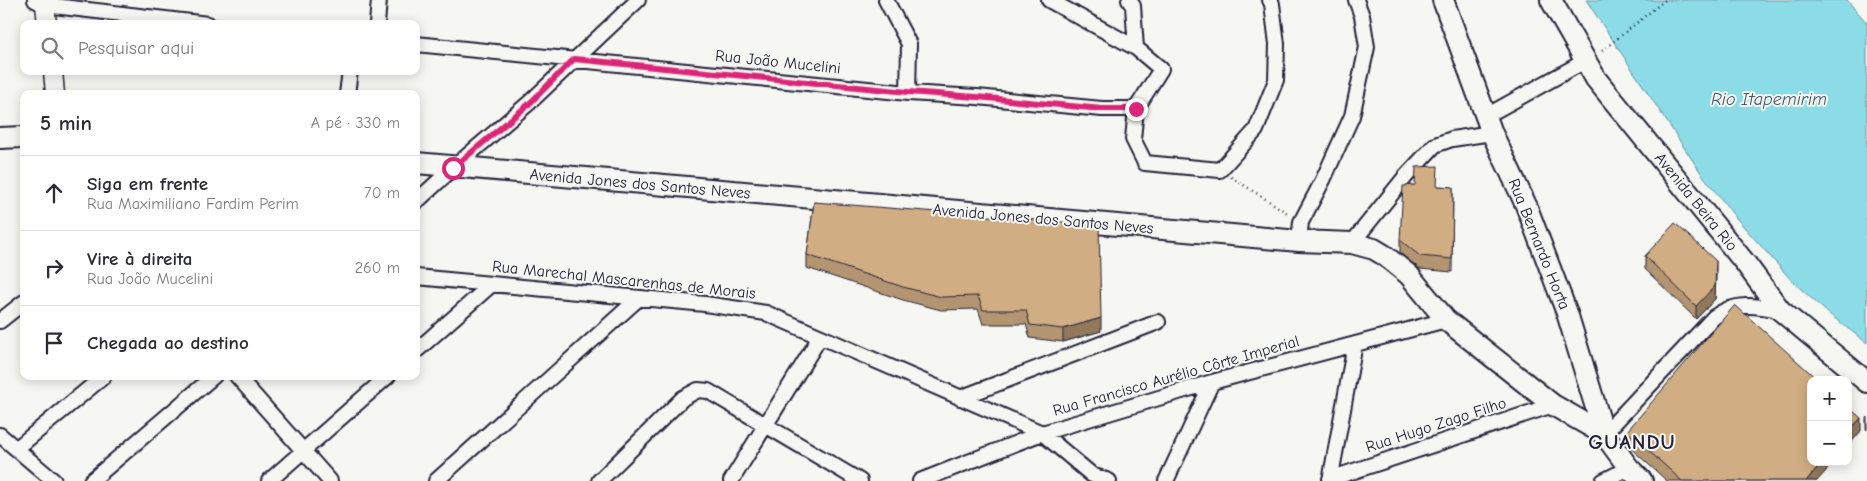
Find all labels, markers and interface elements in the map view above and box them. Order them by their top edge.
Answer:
search box [20,20,420,75]
icon: search [38,34,66,62]
text: Pesquisar aqui [78,37,194,59]
street label: Rua João Mucelini [714,46,842,78]
water label: Rio Itapemirim [1711,89,1827,110]
route end [1125,98,1148,121]
text: 5 min [40,111,92,135]
text: A pé · 330 m [311,114,400,132]
street label: Avenida Beira Rio [1651,149,1741,255]
route start [442,157,465,180]
street label: Avenida Jones dos Santos Neves [529,165,752,203]
text: Siga em frente [87,173,208,195]
street label: Rua Bernardo Horta [1505,176,1573,312]
icon: ahead [40,179,68,207]
text: 70 m [364,184,400,202]
text: Rua Maximiliano Fardim Perim [87,195,299,213]
street label: Avenida Jones dos Santos Neves [932,200,1155,238]
text: Vire à direita [87,248,192,270]
icon: right [40,254,68,282]
street label: Rua Marechal Mascarenhas de Morais [491,257,757,303]
text: 260 m [355,259,400,277]
text: Rua João Mucelini [87,270,213,288]
icon: arrive [40,329,68,357]
text: Chegada ao destino [87,332,249,354]
street label: Rua Francisco Aurélio Côrte Imperial [1051,332,1301,420]
map controls [1807,376,1852,466]
button: + [1807,376,1852,421]
street label: Rua Hugo Zago Filho [1364,394,1508,456]
button: − [1807,421,1852,466]
district label: GUANDU [1588,430,1676,454]

